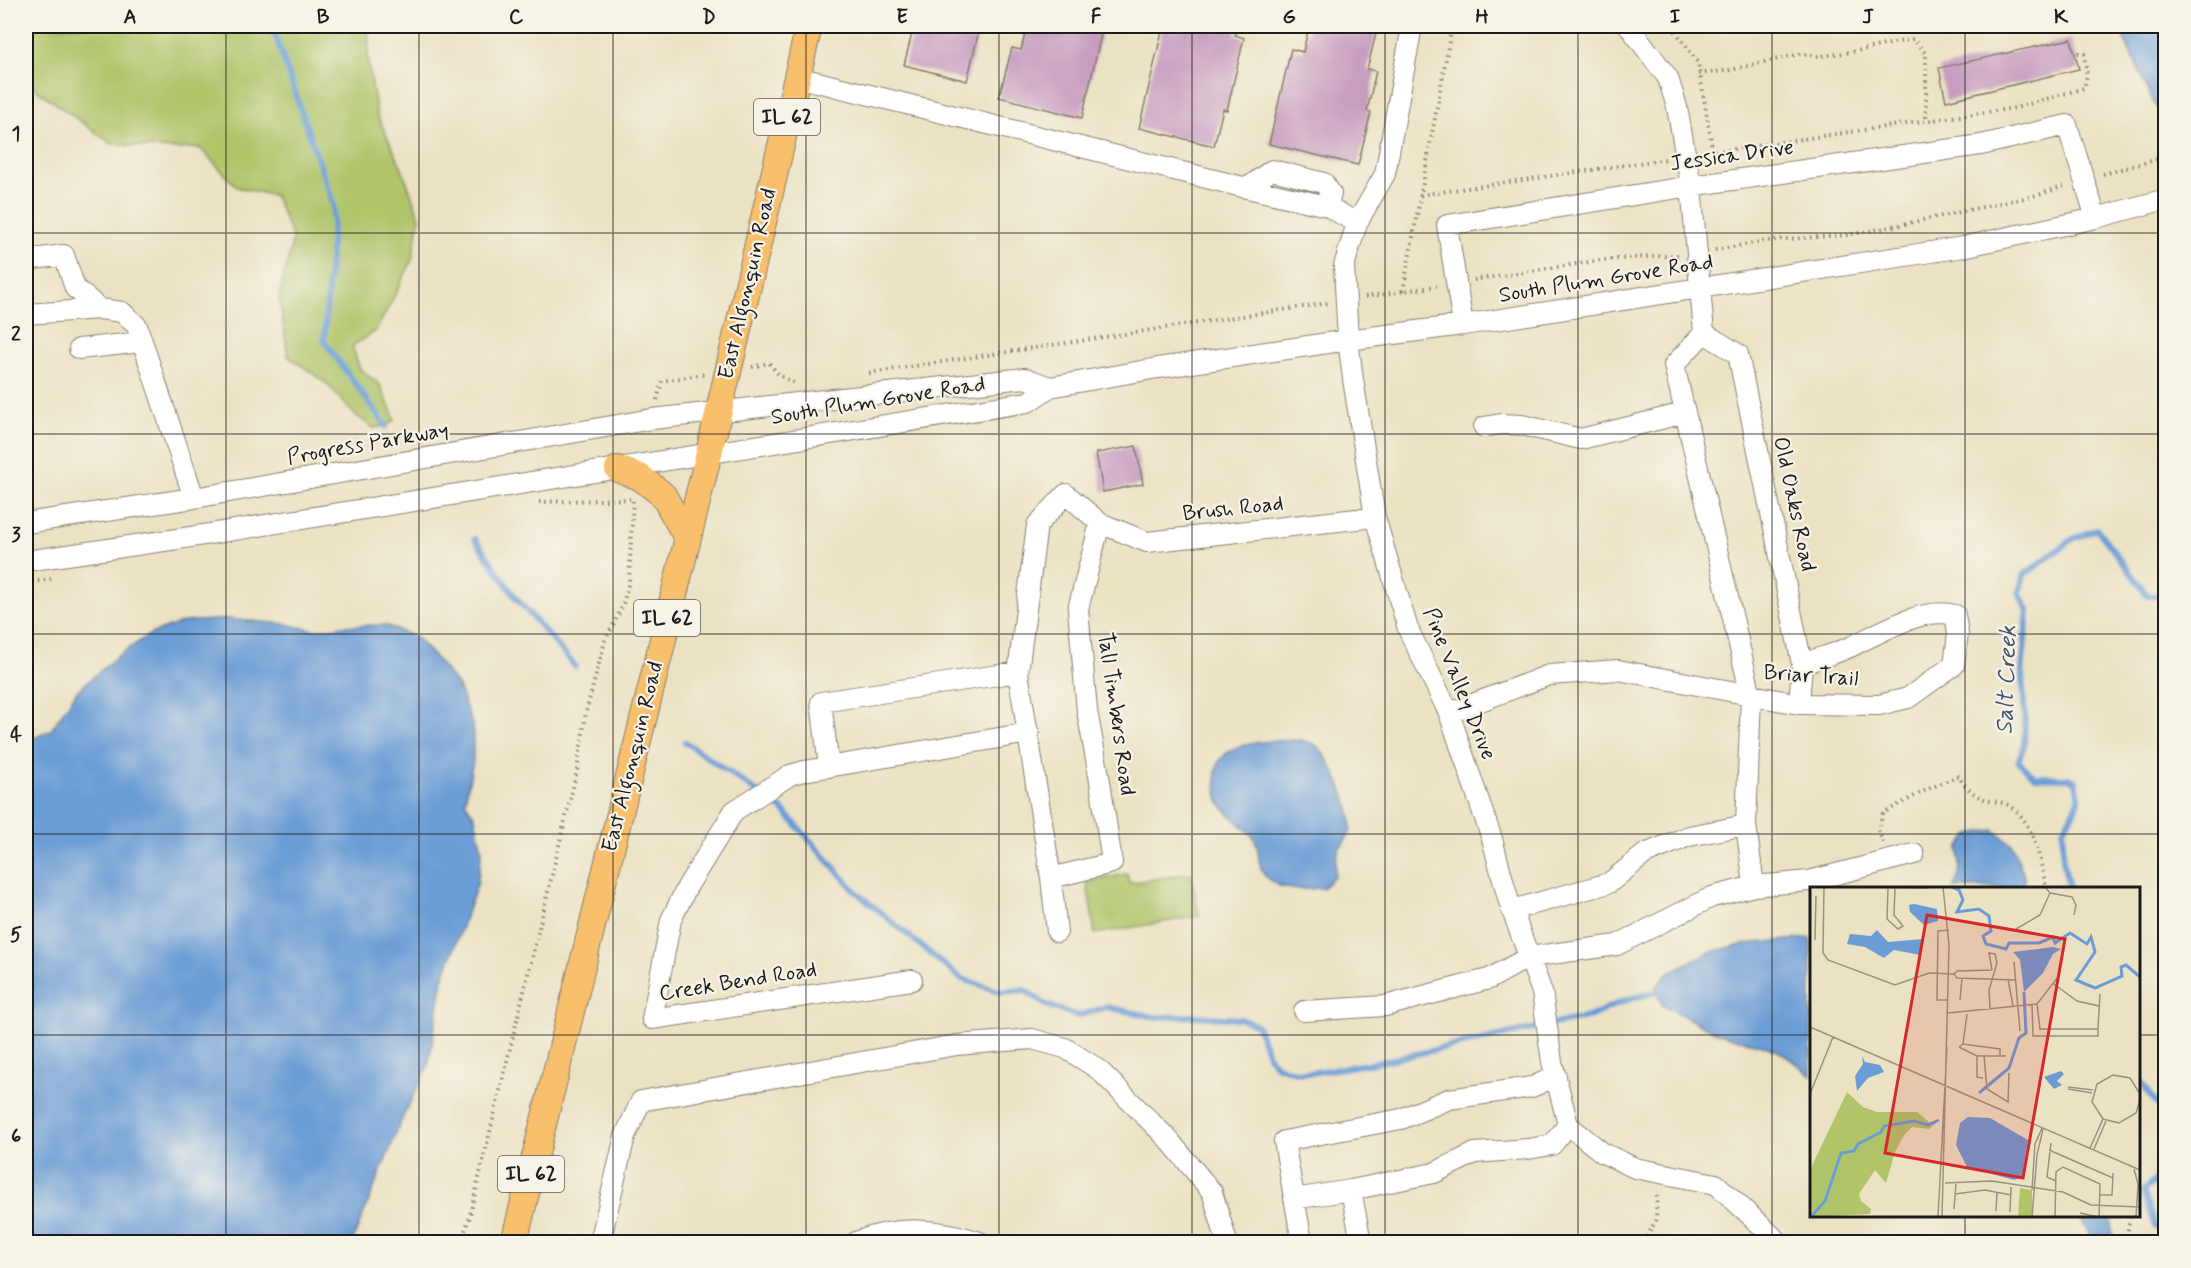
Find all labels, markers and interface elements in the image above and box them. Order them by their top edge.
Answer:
text: A [123,4,137,31]
text: B [317,4,330,31]
text: C [509,4,524,31]
text: D [702,4,716,31]
text: E [896,4,908,31]
text: F [1091,4,1102,31]
text: G [1282,4,1296,31]
text: H [1475,4,1489,31]
text: I [1670,4,1680,31]
text: J [1862,4,1874,31]
text: K [2054,4,2069,31]
road number: IL 62 [754,99,820,135]
text: 1 [12,121,20,148]
street label: Jessica Drive [1668,133,1796,179]
street label: East Algonquin Road [712,186,787,383]
street label: South Plum Grove Road [1497,248,1715,310]
text: 2 [11,321,21,348]
street label: South Plum Grove Road [769,370,987,432]
street label: Progress Parkway [285,416,451,473]
street label: Old Oaks Road [1766,434,1822,574]
street label: Brush Road [1181,490,1285,528]
text: 3 [11,522,21,549]
road number: IL 62 [634,600,700,636]
street label: Pine Valley Drive [1416,604,1502,764]
water label: Salt Creek [1990,625,2024,735]
street label: Tall Timbers Road [1091,631,1141,797]
street label: East Algonquin Road [596,659,673,856]
street label: Briar Trail [1763,659,1859,693]
text: 4 [10,722,22,749]
inset map [1810,887,2140,1217]
text: 5 [10,922,22,949]
street label: Creek Bend Road [657,956,819,1008]
text: 6 [11,1123,21,1150]
road number: IL 62 [498,1156,564,1192]

